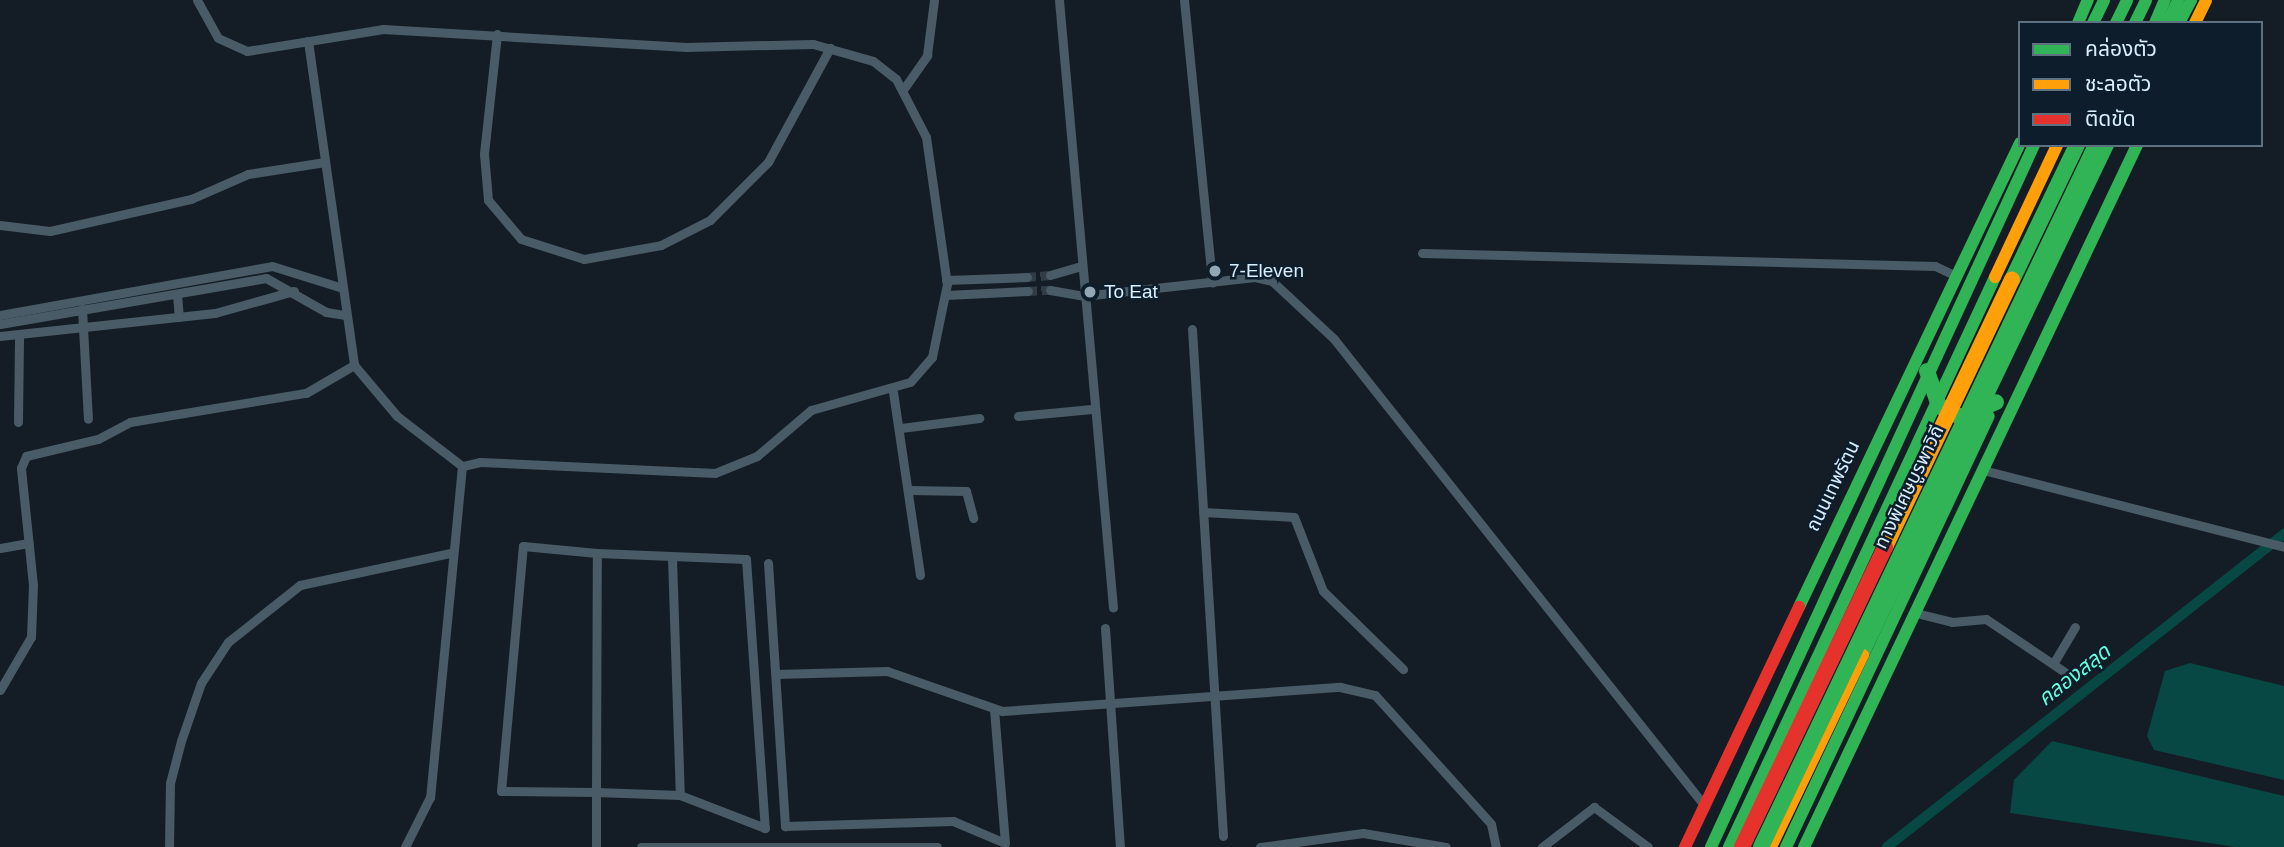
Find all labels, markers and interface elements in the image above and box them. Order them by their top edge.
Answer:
legend [2018,21,2263,147]
text: คล่องตัว [2085,37,2157,60]
text: ชะลอตัว [2085,72,2151,95]
text: ติดขัด [2085,107,2136,130]
place label: 7-Eleven [1229,260,1304,282]
marker: 7-Eleven [1207,263,1223,279]
place label: To Eat [1104,281,1158,303]
marker: To Eat [1082,284,1098,300]
street label: ทางพิเศษบูรพาวิถี [1869,421,1949,553]
street label: ถนนเทพรัตน [1801,437,1865,535]
water label: คลองสลุด [2033,639,2115,711]

